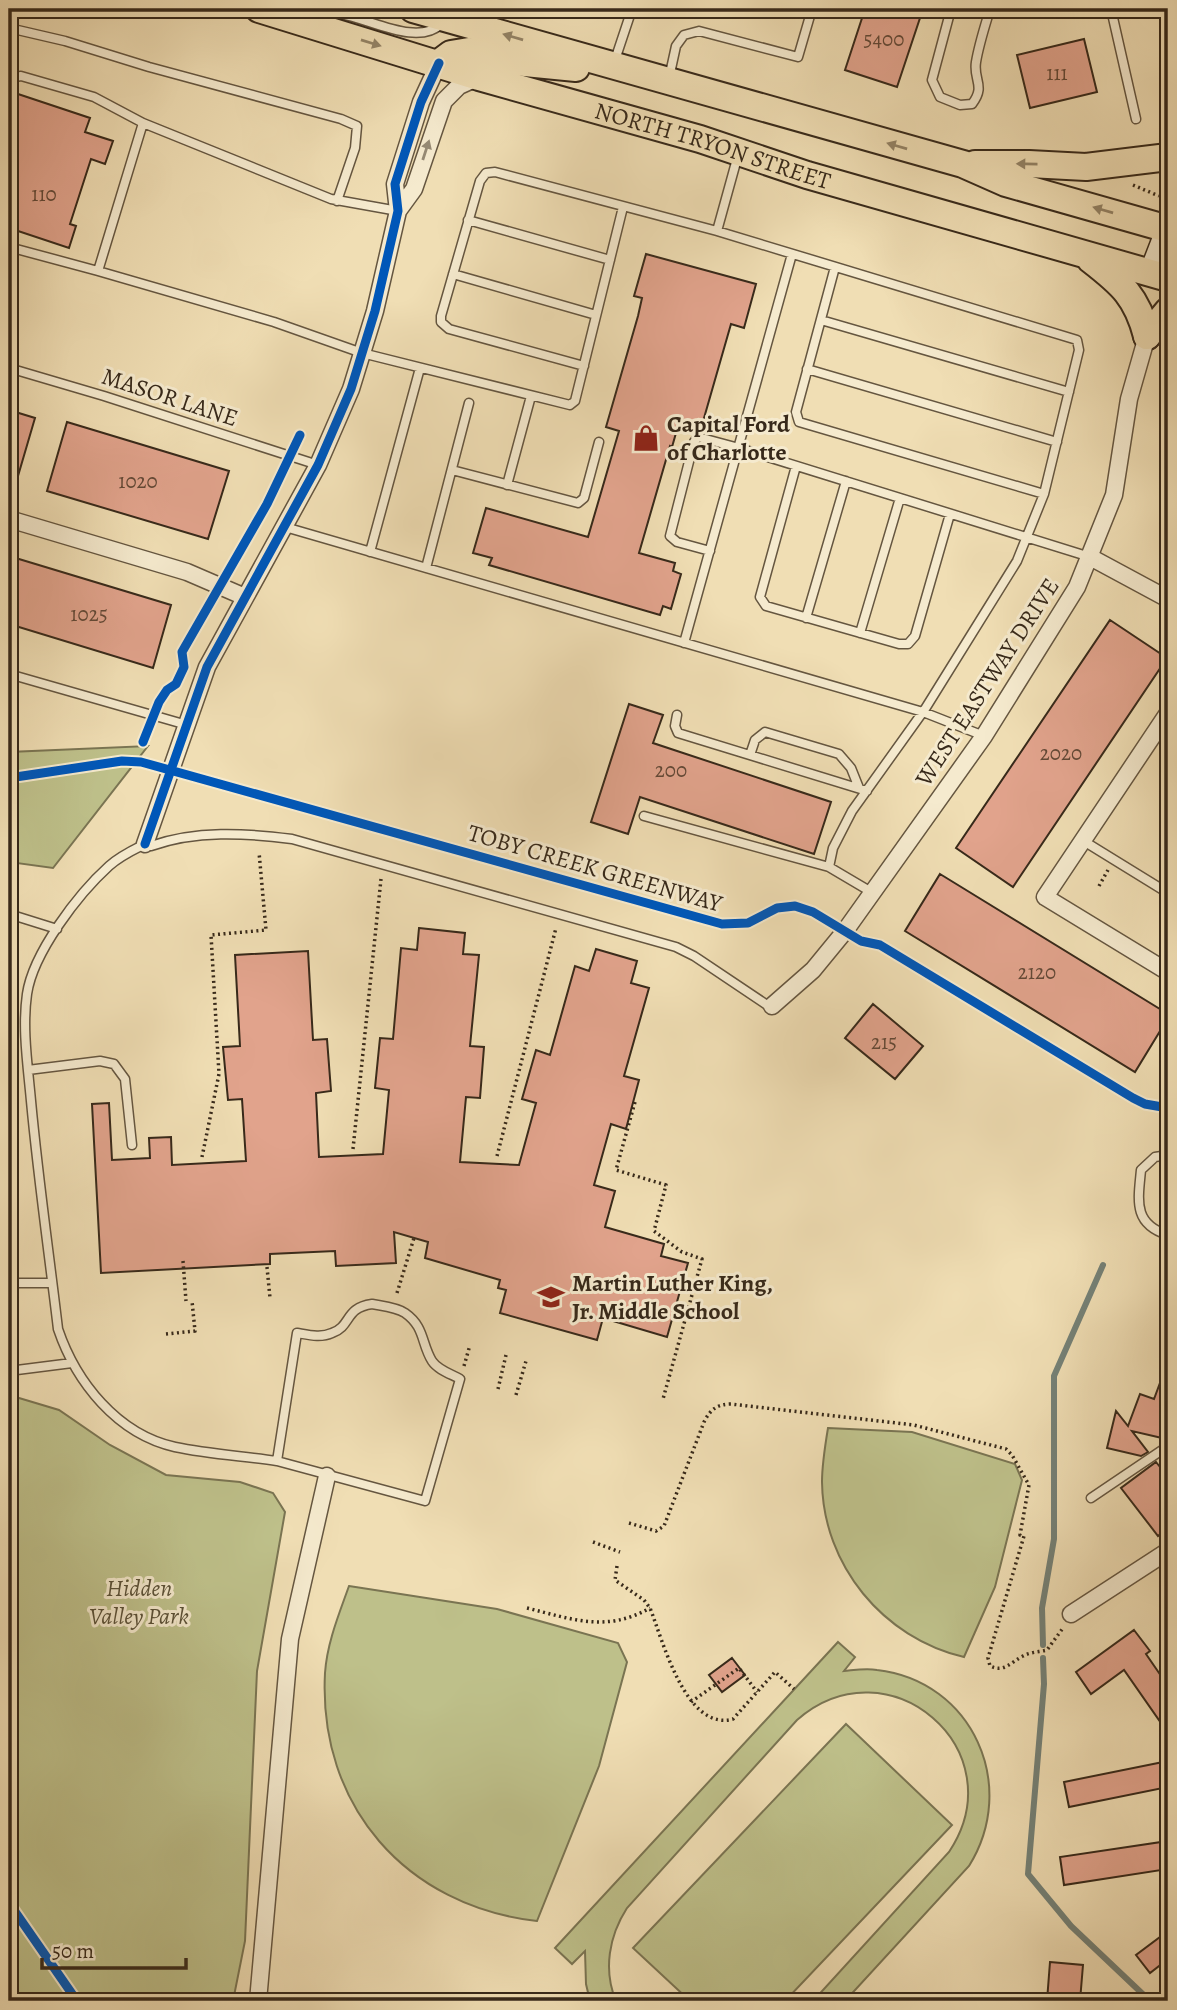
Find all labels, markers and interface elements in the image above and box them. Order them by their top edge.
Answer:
house number: 5400 [864,25,904,53]
one-way arrow [503,32,524,42]
one-way arrow [360,38,381,48]
house number: 111 [1046,59,1068,87]
street label: NORTH TRYON STREET [591,94,834,197]
one-way arrow [422,140,432,161]
one-way arrow [886,140,908,151]
one-way arrow [1016,158,1038,170]
house number: 110 [31,180,57,208]
one-way arrow [1092,205,1113,215]
street label: MASOR LANE [98,360,242,434]
place label: Capital Ford of Charlotte [667,408,790,468]
shop icon: Capital Ford of Charlotte [631,423,661,453]
house number: 1020 [118,467,158,495]
street label: WEST EASTWAY DRIVE [907,572,1066,793]
house number: 1025 [70,600,108,628]
house number: 2020 [1040,739,1082,767]
house number: 200 [655,756,687,784]
street label: TOBY CREEK GREENWAY [464,816,727,920]
house number: 2120 [1018,958,1056,986]
house number: 215 [871,1028,897,1056]
place label: Martin Luther King, Jr. Middle School [572,1267,773,1327]
school or university icon: Martin Luther King, Jr. Middle School [536,1282,566,1312]
park label: Hidden Valley Park [89,1572,189,1632]
scale bar [42,1926,186,1970]
text: 50 m [52,1937,94,1965]

